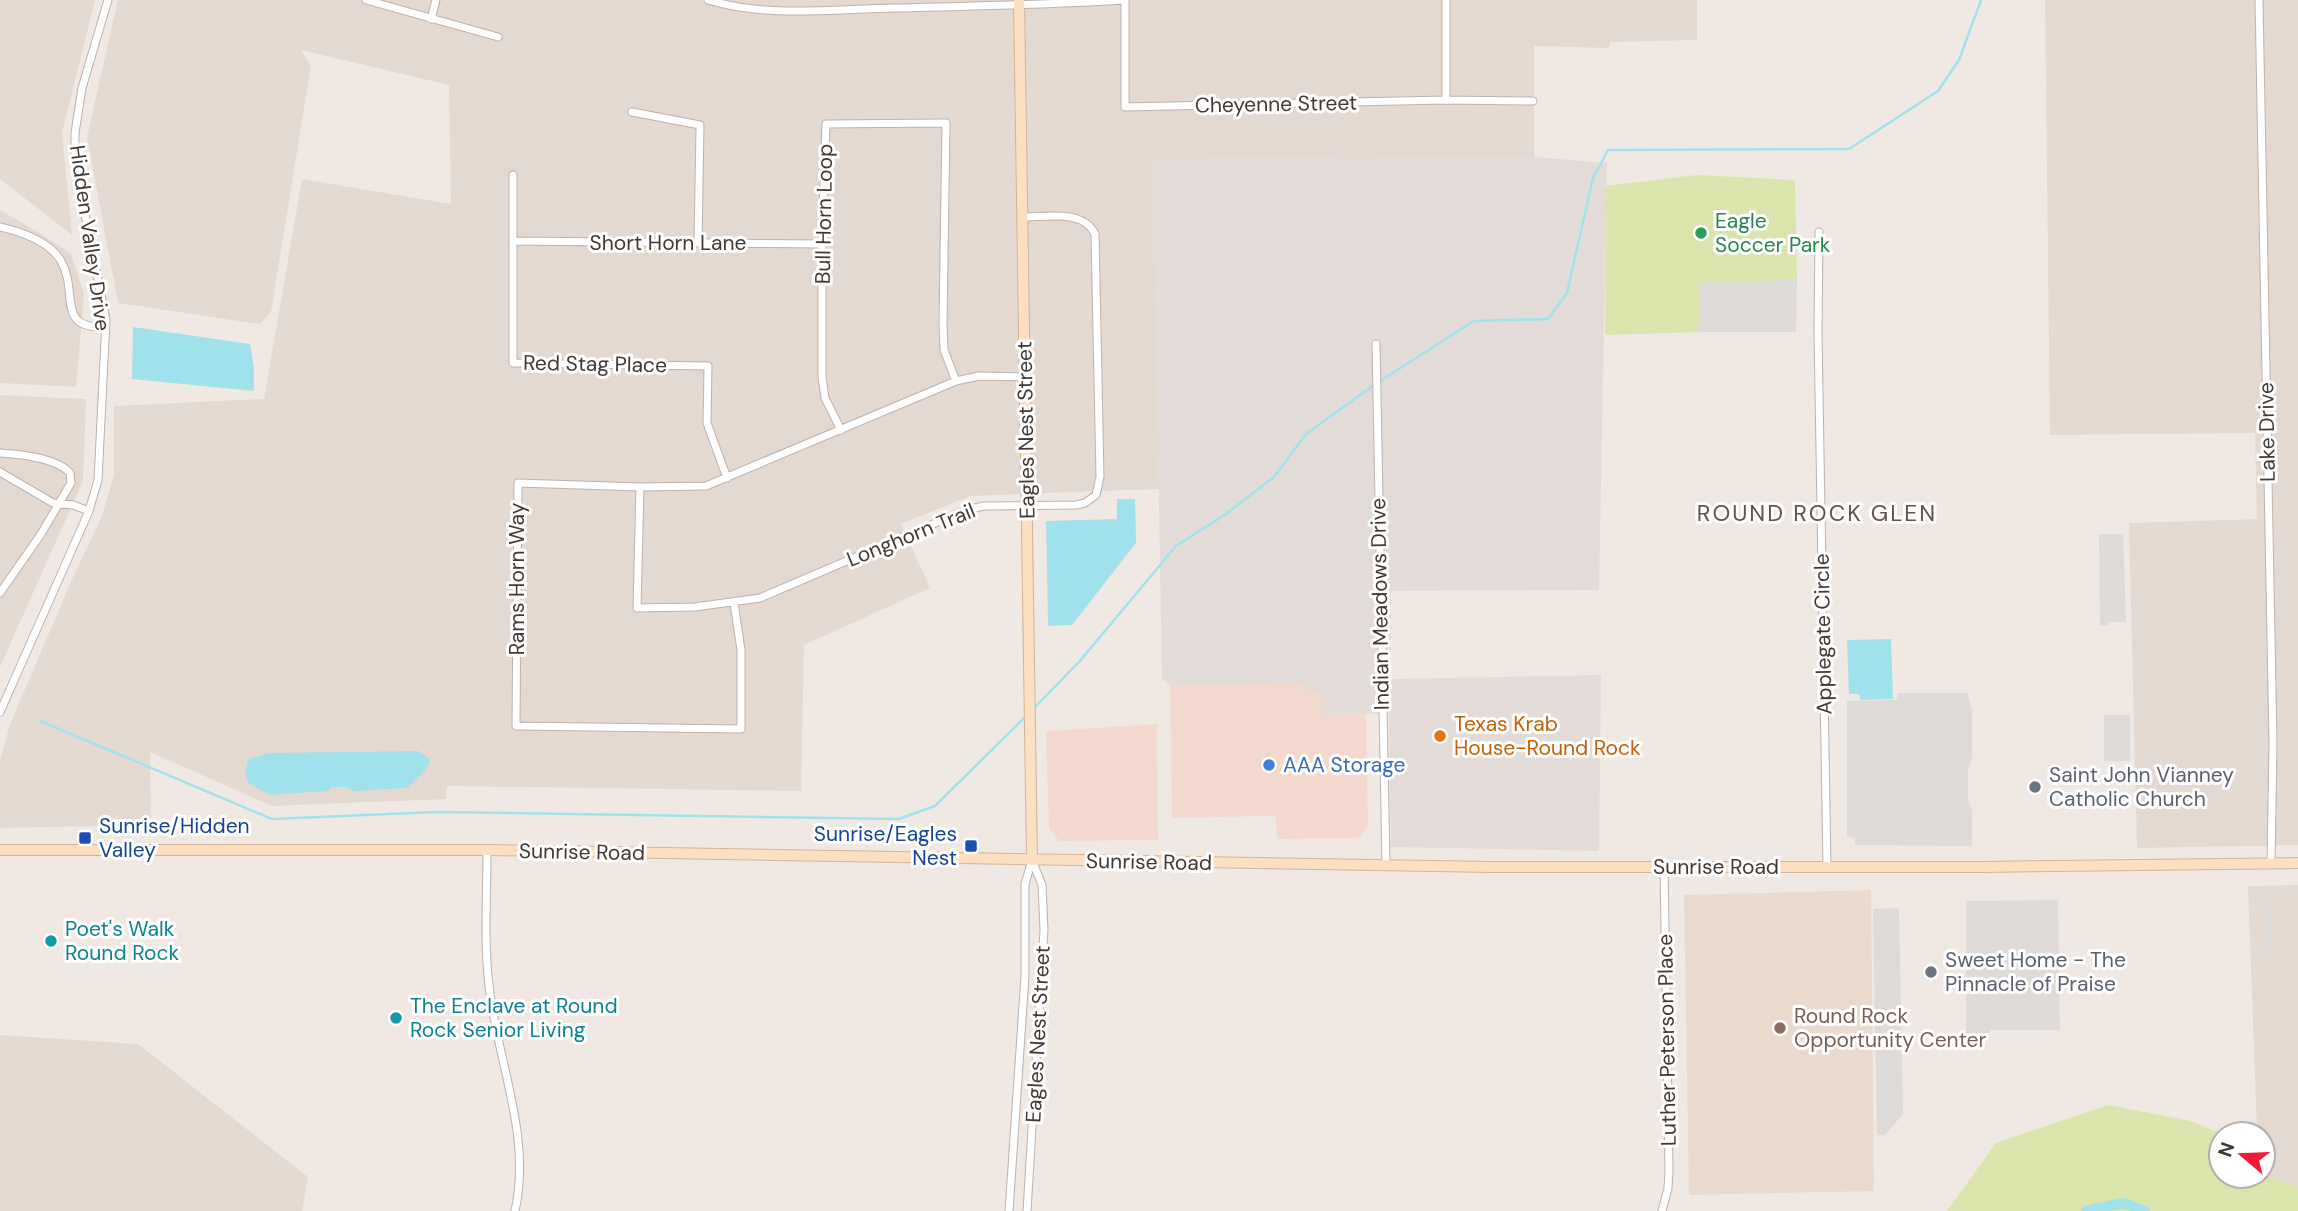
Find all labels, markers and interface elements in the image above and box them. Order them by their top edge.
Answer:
street label: Cheyenne Street [1195,89,1357,119]
street label: Hidden Valley Drive [63,143,117,333]
street label: Bull Horn Loop [809,144,839,284]
place label: Eagle Soccer Park [1715,207,1831,259]
marker: Eagle Soccer Park [1693,225,1709,241]
street label: Short Horn Lane [590,229,747,257]
street label: Eagles Nest Street [1010,341,1042,519]
street label: Red Stag Place [523,349,667,379]
street label: Lake Drive [2252,382,2282,482]
street label: Longhorn Trail [843,496,979,574]
street label: Indian Meadows Drive [1364,498,1396,710]
district label: ROUND ROCK GLEN [1697,498,1937,528]
street label: Rams Horn Way [503,502,531,655]
street label: Applegate Circle [1808,553,1838,715]
place label: Texas Krab House-Round Rock [1454,710,1641,762]
marker: Texas Krab House-Round Rock [1432,728,1448,744]
place label: AAA Storage [1283,751,1405,779]
marker: AAA Storage [1261,757,1277,773]
place label: Saint John Vianney Catholic Church [2049,761,2234,813]
marker: Saint John Vianney Catholic Church [2027,779,2043,795]
place label: Sunrise/Hidden Valley [99,812,250,864]
place label: Sunrise/Eagles Nest [814,820,957,872]
marker: Sunrise/Hidden Valley [77,830,93,846]
street label: Sunrise Road [519,837,645,867]
marker: Sunrise/Eagles Nest [963,838,979,854]
street label: Sunrise Road [1086,847,1212,877]
street label: Sunrise Road [1653,853,1779,881]
place label: Poet's Walk Round Rock [65,915,179,967]
marker: Poet's Walk Round Rock [43,933,59,949]
street label: Luther Peterson Place [1651,934,1683,1146]
street label: Eagles Nest Street [1019,945,1057,1123]
place label: Sweet Home - The Pinnacle of Praise [1945,946,2126,998]
marker: Sweet Home - The Pinnacle of Praise [1923,964,1939,980]
place label: The Enclave at Round Rock Senior Living [410,992,618,1044]
place label: Round Rock Opportunity Center [1794,1002,1987,1054]
marker: The Enclave at Round Rock Senior Living [388,1010,404,1026]
marker: Round Rock Opportunity Center [1772,1020,1788,1036]
north arrow [2207,1120,2277,1190]
text: N [2212,1139,2240,1160]

